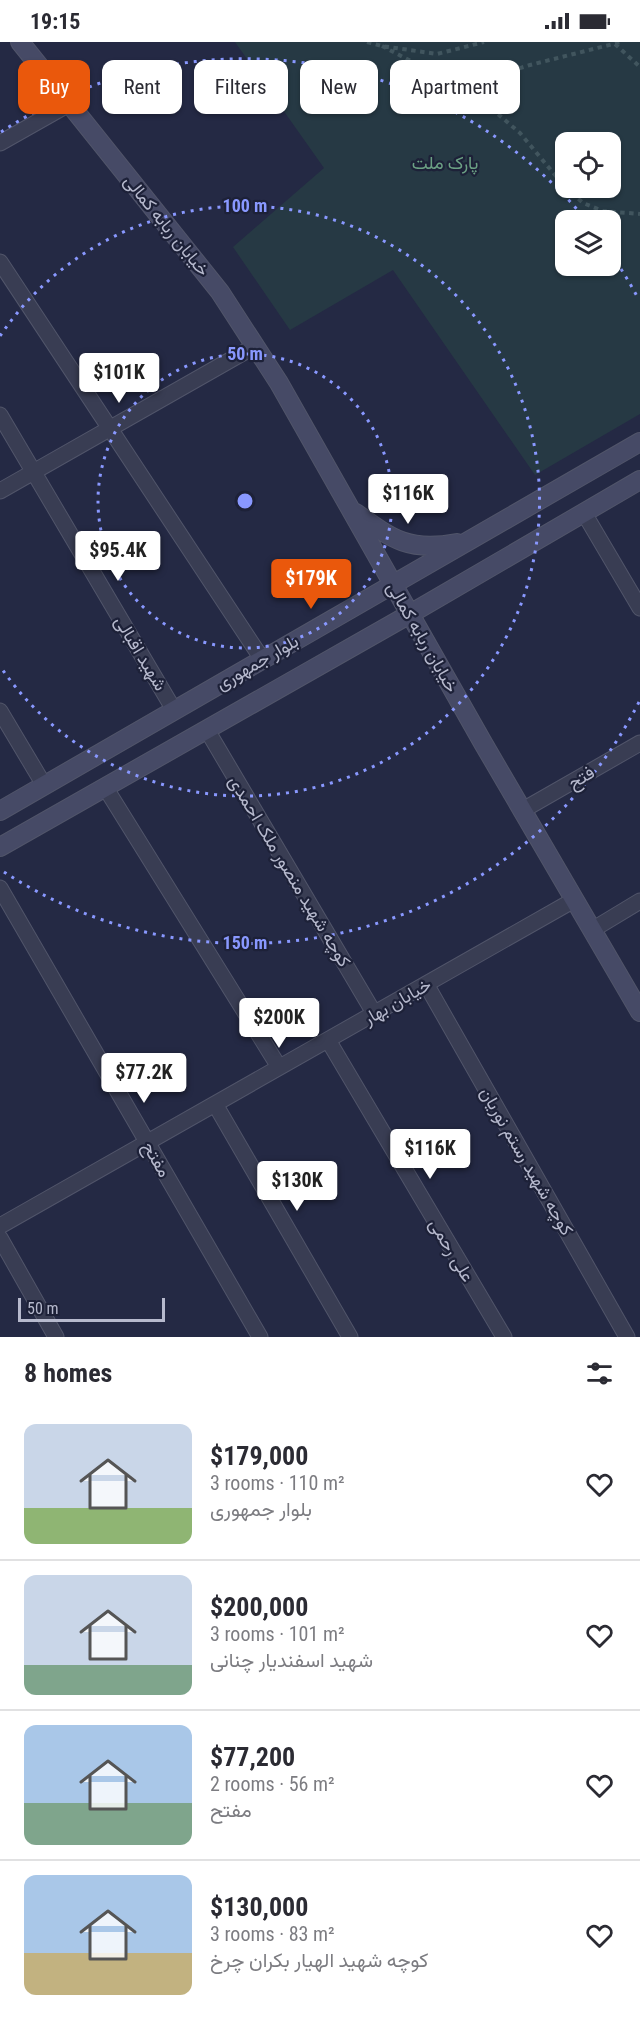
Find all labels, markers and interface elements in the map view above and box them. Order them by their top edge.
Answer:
text: 19:15 [30,9,81,34]
chip: Buy [18,60,90,114]
chip: Rent [102,60,182,114]
chip: Filters [194,60,288,114]
chip: New [300,60,378,114]
chip: Apartment [390,60,520,114]
map controls [555,132,621,276]
button: locate [555,132,621,198]
park label: پارک ملت [412,152,478,175]
street label: خیابان ربابه کمالی [119,170,214,280]
text: 100 m [223,195,267,216]
button: layers [555,210,621,276]
text: 50 m [227,343,263,364]
pin: $101K [77,353,161,404]
text: $101K [93,360,145,384]
pin: $116K [366,474,450,525]
text: $116K [382,481,434,505]
centre of rings [235,491,255,511]
pin: $95.4K [69,531,167,582]
text: $95.4K [89,538,147,562]
pin: $179K [269,559,353,610]
text: $179K [285,566,337,590]
street label: خیابان ربابه کمالی [382,578,463,696]
street label: شهید اقبالی [110,612,172,695]
street label: بلوار جمهوری [212,630,302,695]
street label: فتح [564,761,599,795]
street label: کوچه شهید منصور ملک احمدی [223,771,356,972]
text: 150 m [223,932,267,953]
street label: خیابان بهار [359,973,435,1030]
pin: $200K [237,998,321,1049]
text: $200K [253,1005,305,1029]
pin: $77.2K [95,1053,193,1104]
text: $77.2K [115,1060,173,1084]
street label: کوچه شهید رستم نوریان [474,1083,578,1240]
pin: $116K [388,1129,472,1180]
text: $116K [404,1136,456,1160]
street label: مفتح [137,1138,175,1181]
pin: $130K [255,1161,339,1212]
text: $130K [271,1168,323,1192]
street label: علی رحمی [424,1215,479,1286]
scale bar [18,1295,165,1322]
text: 50 m [27,1299,59,1318]
icon: filters [583,1357,616,1390]
text: 8 homes [24,1358,112,1388]
text: $179,000 [210,1441,308,1471]
icon: home [72,1448,144,1520]
icon: heart [583,1468,616,1501]
text: 3 rooms · 110 m² [210,1471,345,1495]
text: بلوار جمهوری [210,1497,312,1521]
text: $200,000 [210,1592,308,1622]
icon: home [72,1599,144,1671]
icon: heart [583,1619,616,1652]
text: 3 rooms · 101 m² [210,1622,345,1646]
text: شهید اسفندیار چنانی [210,1648,373,1672]
text: $77,200 [210,1742,295,1772]
icon: home [72,1749,144,1821]
icon: heart [583,1769,616,1802]
text: 2 rooms · 56 m² [210,1772,335,1796]
text: مفتح [210,1798,252,1822]
text: $130,000 [210,1892,308,1922]
icon: home [72,1899,144,1971]
icon: heart [583,1919,616,1952]
text: 3 rooms · 83 m² [210,1922,335,1946]
text: کوچه شهید الهیار بکران چرخ [210,1948,428,1972]

